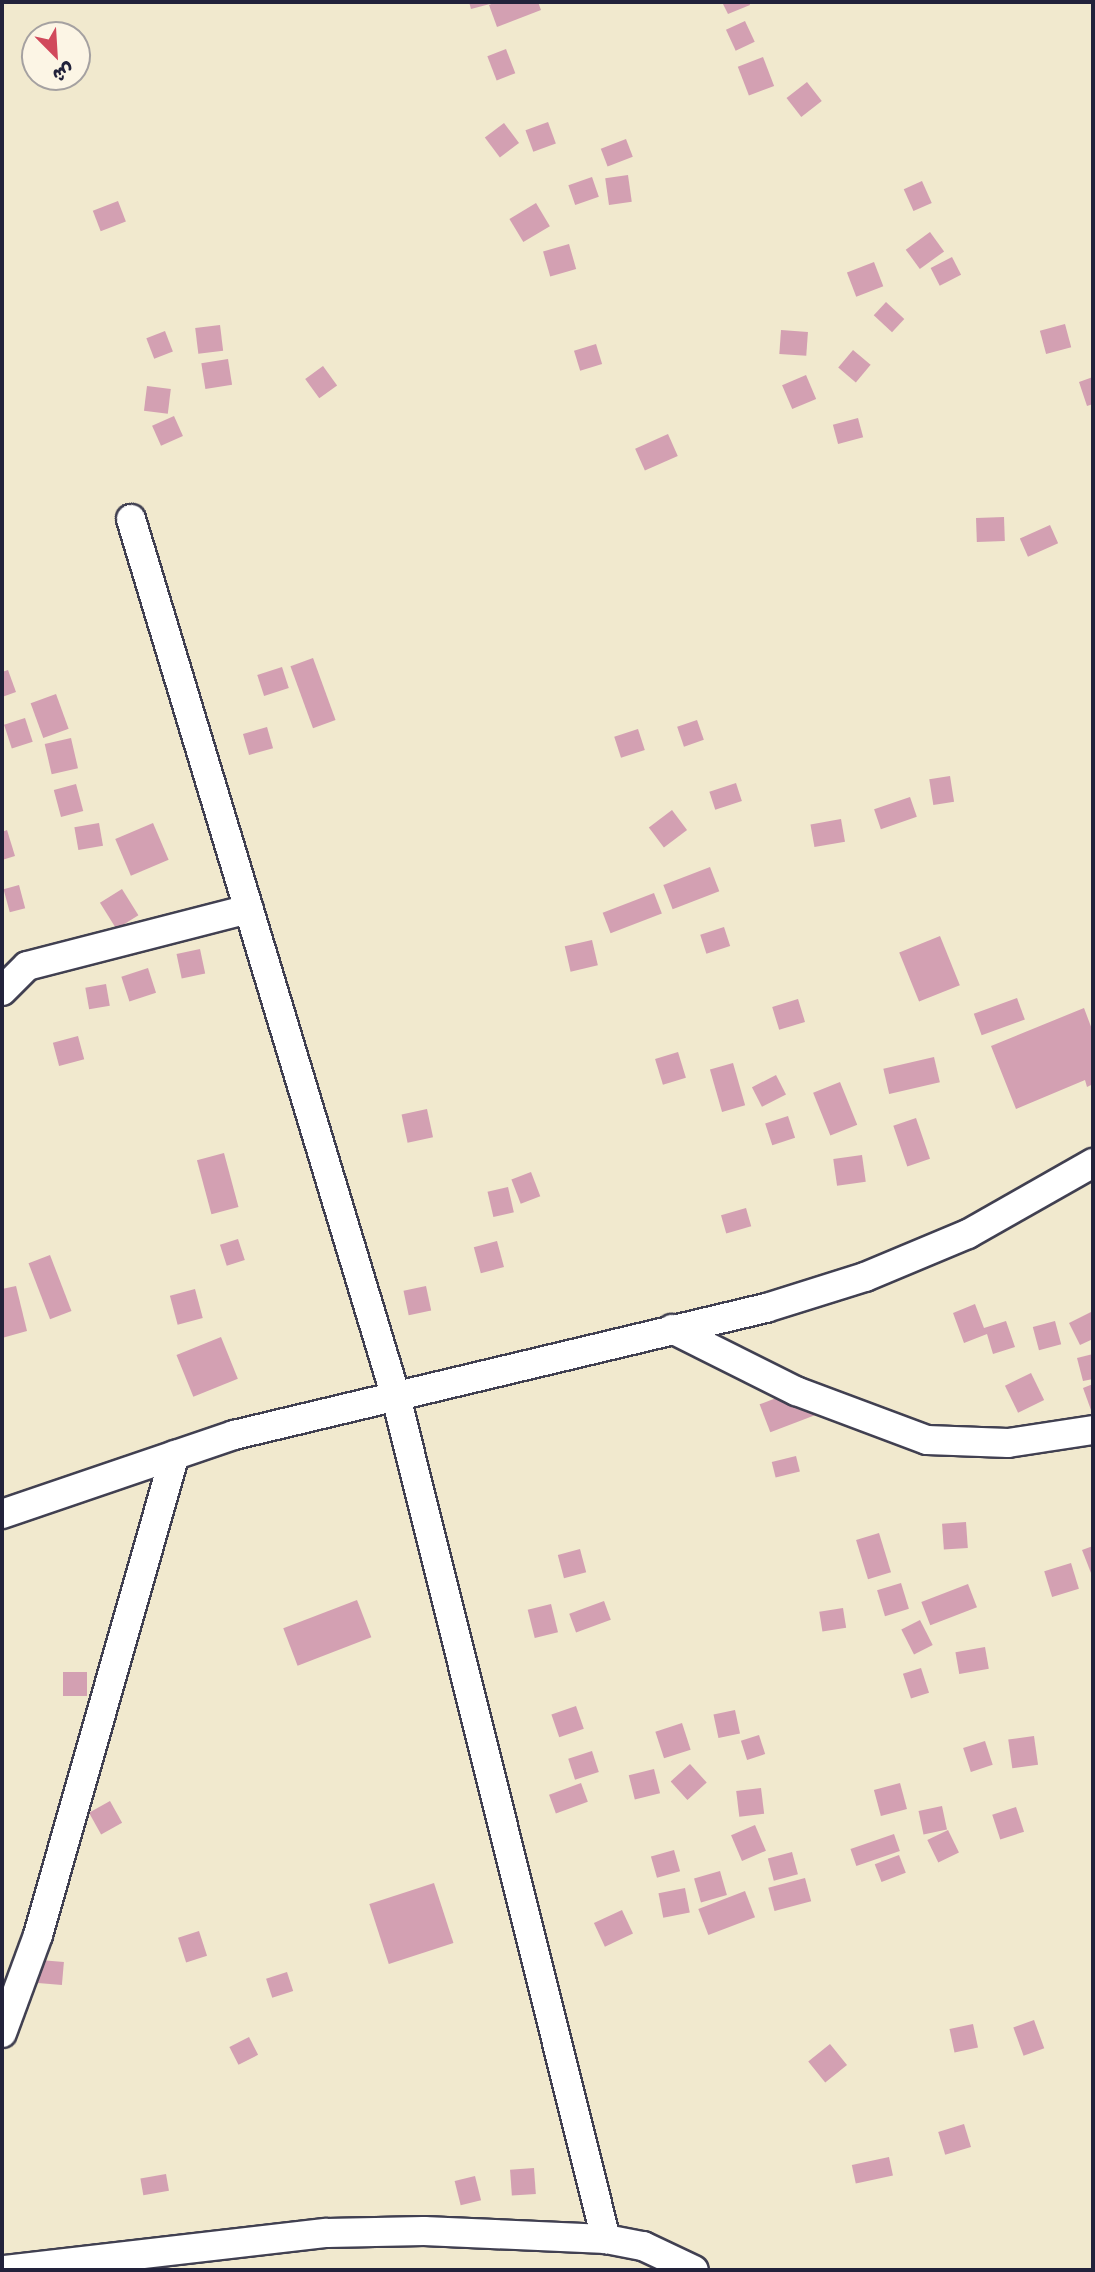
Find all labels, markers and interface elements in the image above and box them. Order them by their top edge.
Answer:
north arrow [21,21,91,91]
text: ش [49,57,79,89]

